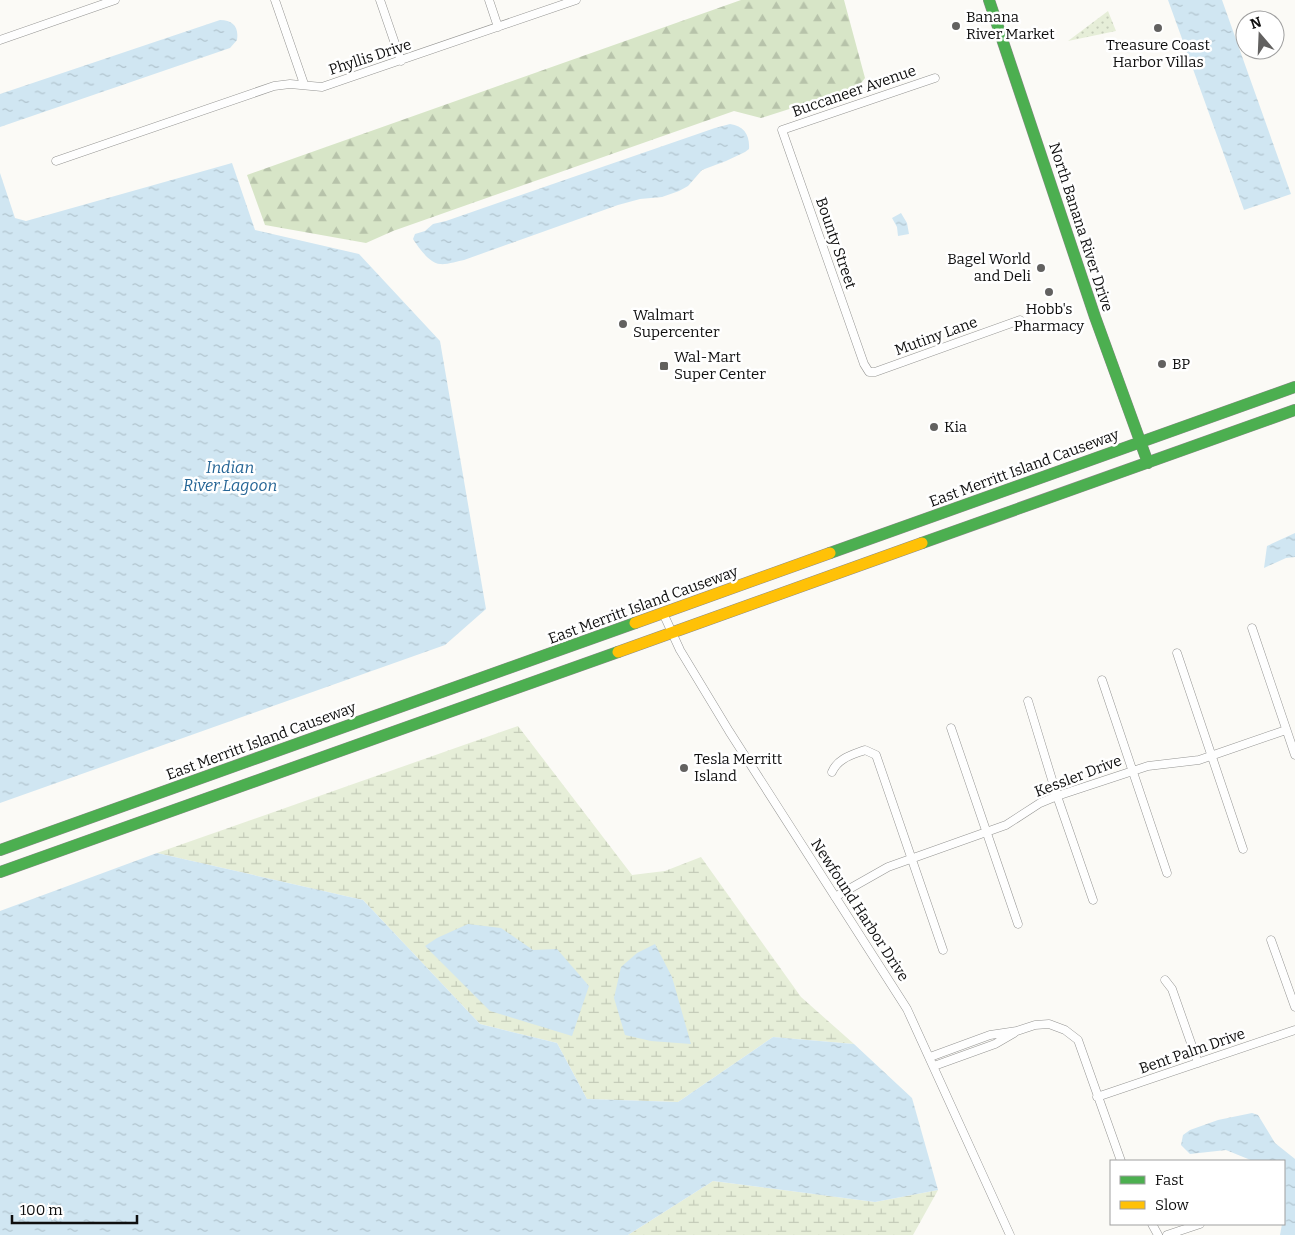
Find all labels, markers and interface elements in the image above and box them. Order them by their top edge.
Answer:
place label: Banana River Market [966,8,1055,43]
north arrow [1235,10,1285,60]
text: N [1248,13,1264,33]
marker: Banana River Market [950,20,962,32]
marker: Treasure Coast Harbor Villas [1152,22,1164,34]
street label: Phyllis Drive [326,35,414,79]
place label: Treasure Coast Harbor Villas [1106,36,1210,71]
street label: Buccaneer Avenue [790,61,918,121]
street label: North Banana River Drive [1045,140,1117,314]
street label: Bounty Street [812,195,860,292]
place label: Bagel World and Deli [947,250,1032,285]
marker: Bagel World and Deli [1035,262,1047,274]
marker: Hobb's Pharmacy [1043,286,1055,298]
place label: Hobb's Pharmacy [1014,300,1084,335]
place label: Walmart Supercenter [633,306,720,341]
street label: Mutiny Lane [892,313,980,359]
marker: Walmart Supercenter [617,318,629,330]
place label: Wal-Mart Super Center [674,348,766,383]
place label: BP [1172,355,1190,373]
marker: BP [1156,358,1168,370]
marker: Wal-Mart Super Center [658,360,670,372]
place label: Kia [944,418,967,436]
marker: Kia [928,421,940,433]
street label: East Merritt Island Causeway [927,425,1121,511]
water label: Indian River Lagoon [183,458,277,495]
street label: East Merritt Island Causeway [546,562,740,648]
street label: East Merritt Island Causeway [164,698,358,784]
place label: Tesla Merritt Island [694,750,783,785]
street label: Kessler Drive [1032,751,1124,801]
marker: Tesla Merritt Island [678,762,690,774]
street label: Newfound Harbor Drive [807,835,913,985]
street label: Bent Palm Drive [1137,1024,1247,1078]
legend [1110,1160,1285,1225]
text: Fast [1155,1171,1184,1189]
scale bar [12,1192,138,1224]
text: Slow [1155,1196,1190,1214]
text: 100 m [20,1201,63,1219]

